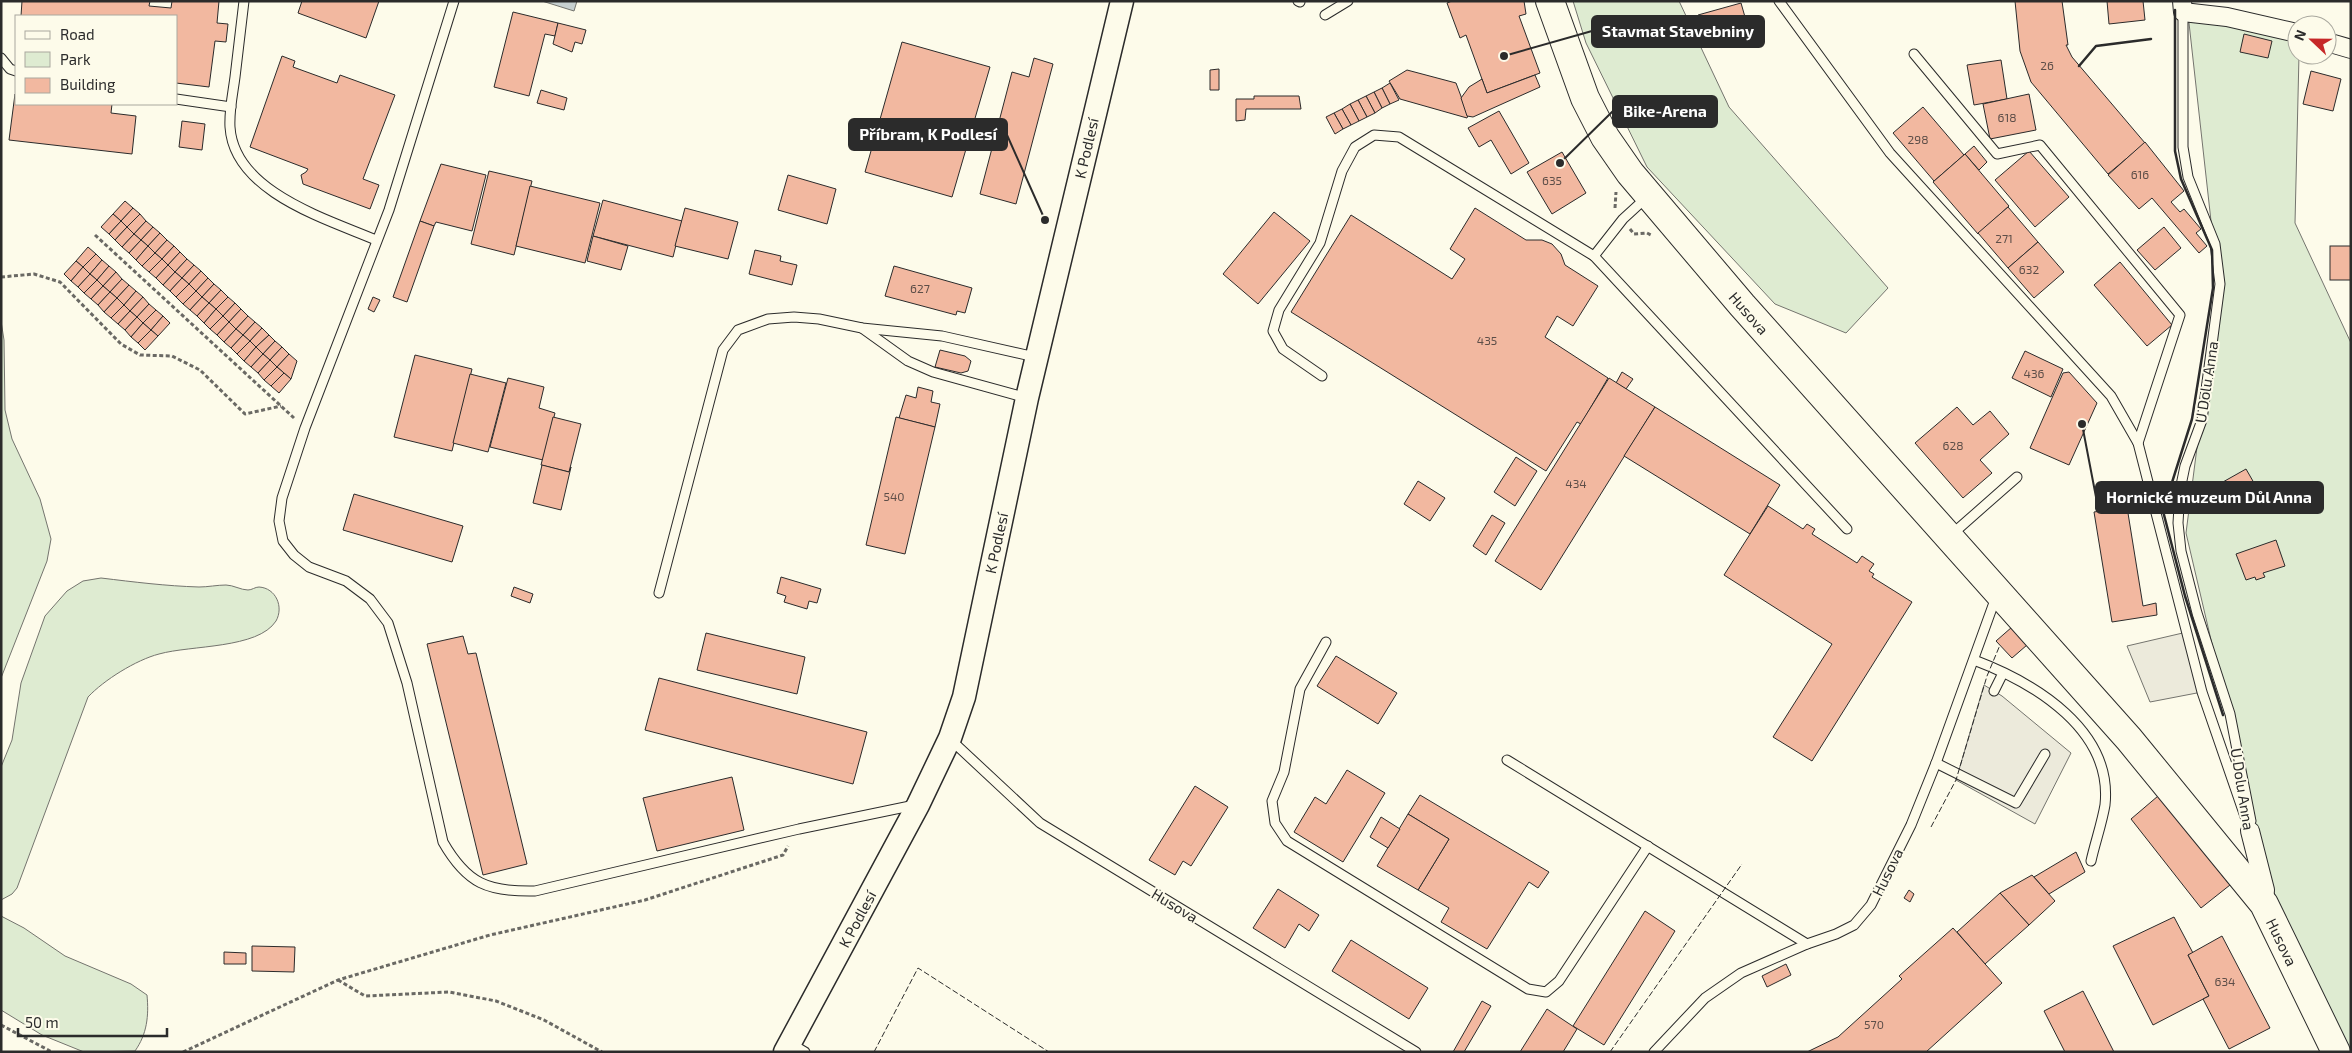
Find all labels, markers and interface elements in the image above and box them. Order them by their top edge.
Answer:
legend [15,15,178,105]
north arrow [2287,15,2337,65]
callout: Stavmat Stavebniny [1592,16,1764,47]
text: Stavmat Stavebniny [1602,21,1754,41]
text: Road [60,25,95,43]
text: N [2290,27,2309,43]
text: Park [60,50,91,68]
house number: 26 [2040,58,2054,72]
text: Building [60,75,116,93]
callout: Bike-Arena [1613,96,1717,127]
text: Bike-Arena [1623,101,1707,120]
house number: 618 [1998,110,2016,124]
street label: K Podlesí [1070,115,1102,180]
callout: Příbram, K Podlesí [849,119,1007,150]
text: Příbram, K Podlesí [859,124,998,143]
house number: 298 [1908,132,1928,146]
house number: 616 [2131,167,2149,181]
house number: 635 [1542,173,1562,187]
house number: 271 [1995,231,2013,245]
house number: 632 [2019,262,2039,276]
house number: 627 [910,281,930,295]
street label: Husova [1726,288,1772,338]
house number: 435 [1477,333,1497,347]
street label: U Dolu Anna [2191,340,2221,424]
house number: 436 [2024,366,2045,380]
house number: 628 [1943,438,1963,452]
house number: 434 [1565,476,1587,490]
callout: Hornické muzeum Důl Anna [2096,482,2323,513]
text: Hornické muzeum Důl Anna [2106,487,2312,506]
house number: 540 [883,489,905,503]
street label: K Podlesí [981,510,1011,575]
street label: U Dolu Anna [2228,747,2258,831]
street label: Husova [1868,845,1906,899]
street label: Husova [1149,884,1201,926]
street label: K Podlesí [835,886,880,951]
street label: Husova [2263,915,2301,969]
house number: 634 [2215,974,2235,988]
scale bar [18,1006,166,1038]
text: 50 m [25,1013,59,1031]
house number: 570 [1864,1017,1884,1031]

